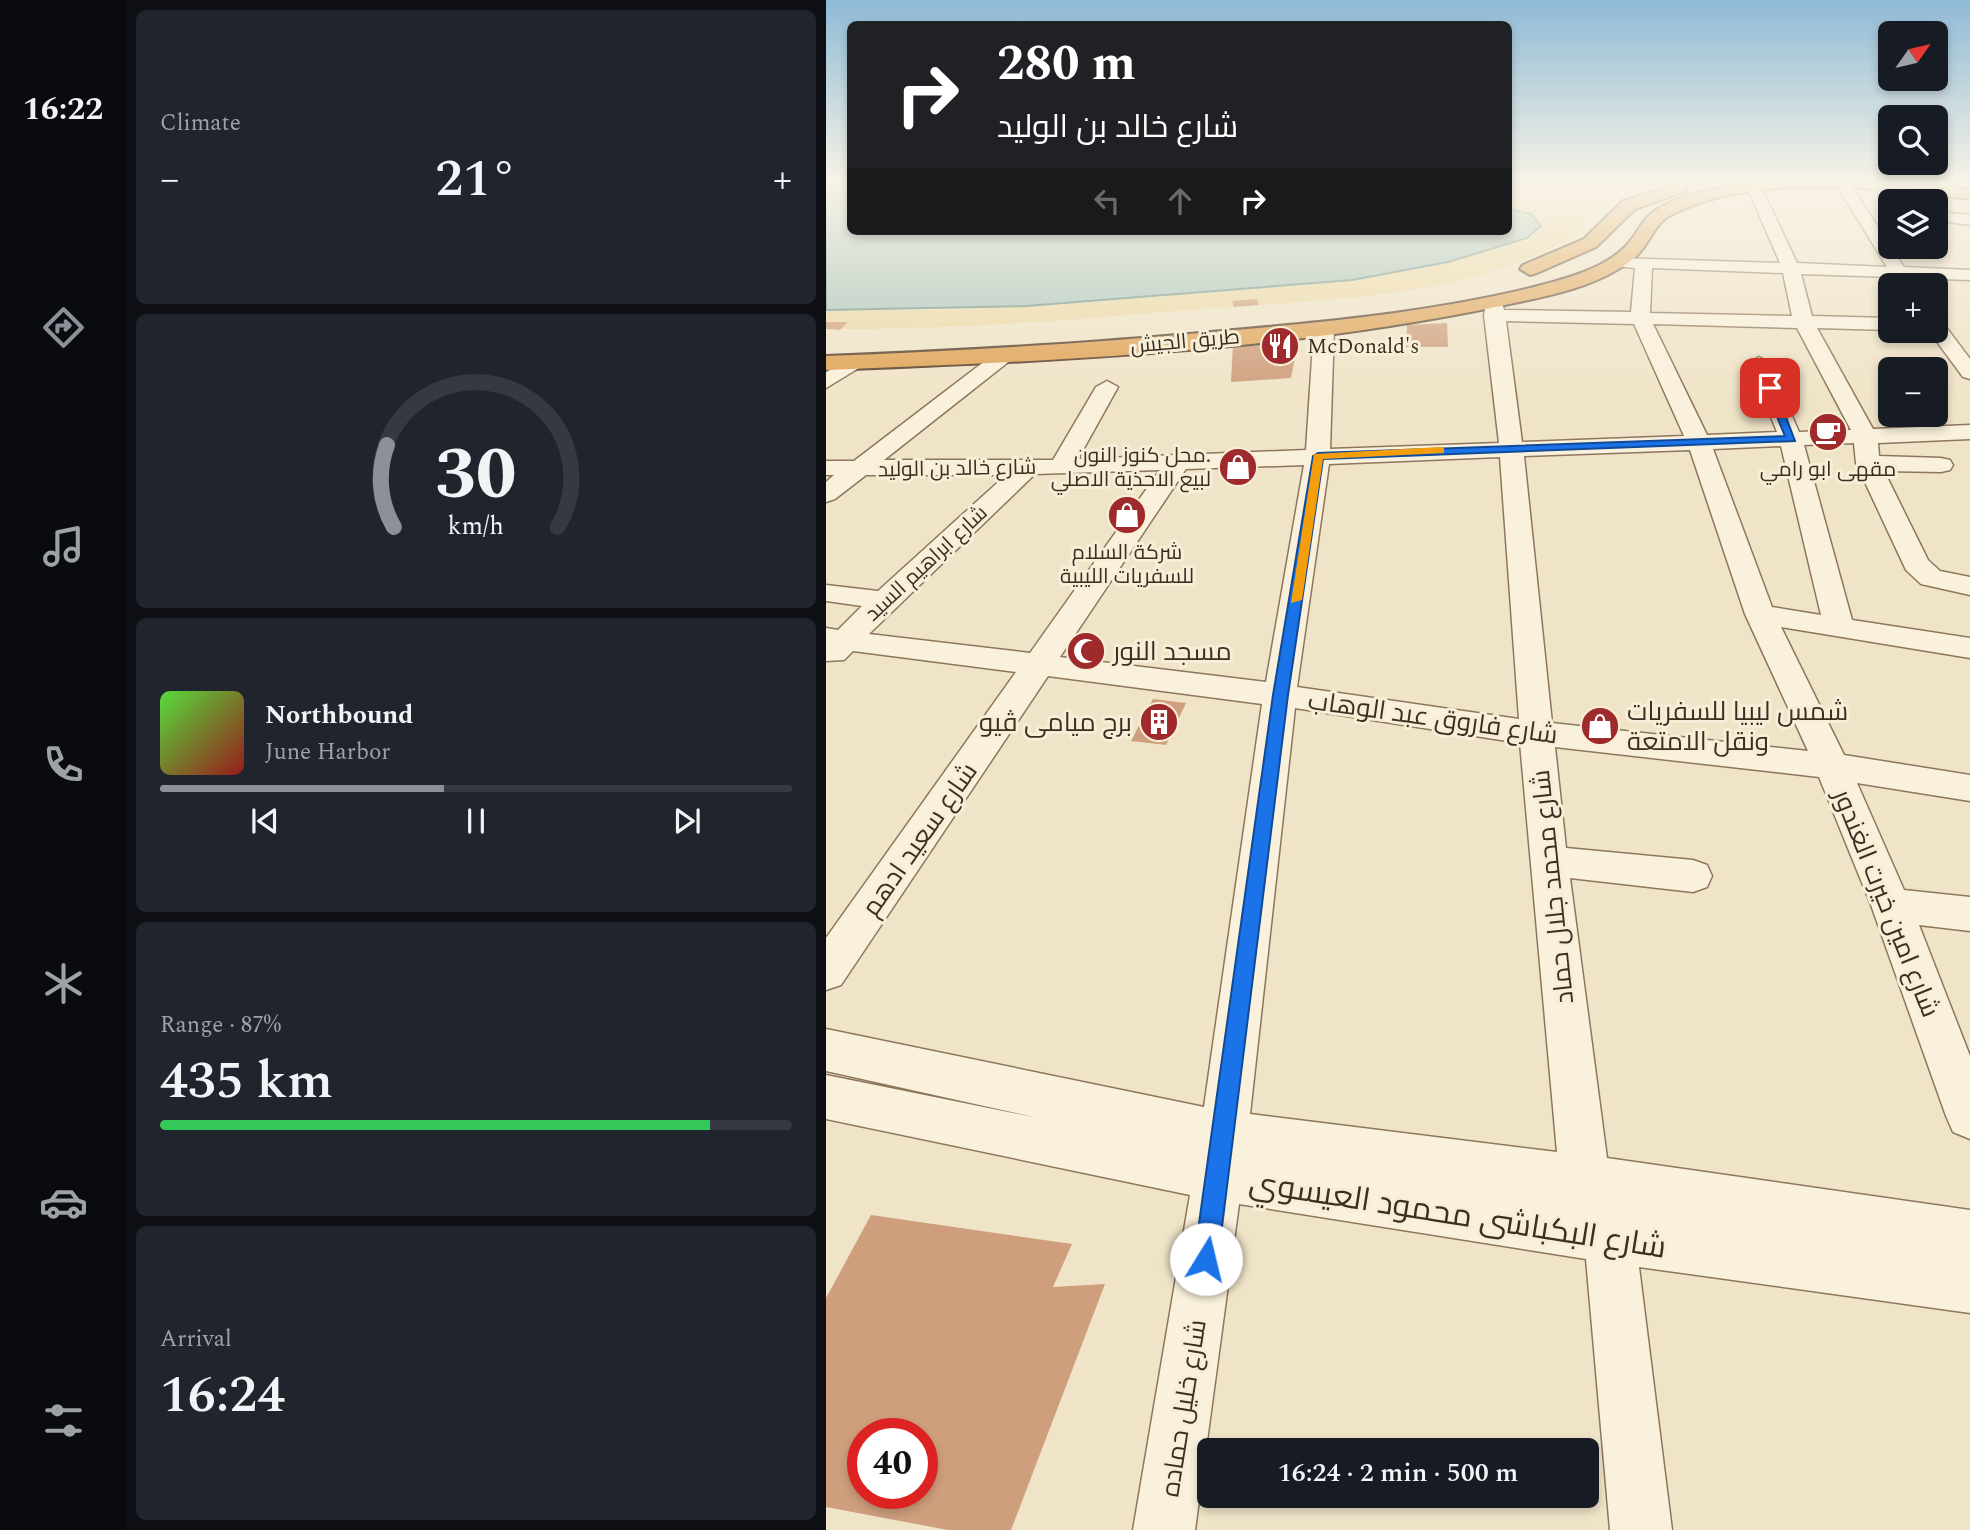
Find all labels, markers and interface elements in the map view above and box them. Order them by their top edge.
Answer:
north arrow [1878,21,1948,91]
map controls [1878,21,1948,427]
text: 280 m [997,27,1136,102]
icon: right [882,49,973,140]
text: 16:22 [23,85,103,134]
text: شارع خالد بن الوليد [997,103,1238,152]
button: search [1878,105,1948,175]
text: Climate [160,106,241,141]
text: 21° [435,140,517,219]
text: − [160,151,179,209]
text: + [773,151,792,209]
icon: left [1088,182,1126,220]
icon: ahead [1161,182,1199,220]
icon: right [1234,182,1272,220]
button: layers [1878,189,1948,259]
button: + [1878,273,1948,343]
icon: directions [39,303,88,352]
street label: طريق الجيش [1129,321,1241,363]
restaurant icon: McDonald's [1259,325,1301,367]
place label: McDonald's [1307,331,1419,363]
button: − [1878,357,1948,427]
pin [1740,358,1800,418]
icon: arrive [1751,369,1789,407]
cafe icon: مقهى ابو رامي [1807,411,1849,453]
text: 30 [435,420,517,531]
place label: محل كنوز النون. لبيع الاحذية الاصلي [1051,440,1211,496]
shop icon: محل كنوز النون. لبيع الاحذية الاصلي [1217,446,1259,488]
street label: شارع خالد بن الوليد [878,452,1036,486]
place label: مقهى ابو رامي [1760,454,1896,486]
shop icon: شركة السلام للسفريات الليبية [1106,494,1148,536]
street label: شارع ابراهيم السيد [858,498,995,629]
text: km/h [448,508,504,546]
icon: music [39,522,88,571]
place label: شركة السلام للسفريات الليبية [1060,537,1194,593]
mosque icon: مسجد النور [1065,630,1107,672]
place label: مسجد النور [1111,632,1232,672]
street label: شارع فاروق عبد الوهاب [1305,681,1560,755]
place label: شمس ليبيا للسفريات ونقل الامتعة [1627,692,1848,762]
text: Northbound [265,695,413,735]
building icon: برج ميامى ڤيو [1138,701,1180,743]
place label: برج ميامى ڤيو [979,703,1132,743]
shop icon: شمس ليبيا للسفريات ونقل الامتعة [1579,705,1621,747]
text: June Harbor [265,735,390,770]
icon: phone [39,740,88,789]
street label: شارع سعيد ادهم [852,754,988,925]
street label: شارع محمد جلال حماد [1521,768,1585,1006]
street label: شارع امين خيرت الغندور [1821,781,1950,1024]
icon: previous [246,802,284,840]
icon: pause [457,802,495,840]
icon: next [668,802,706,840]
icon: climate [39,959,88,1008]
text: Range · 87% [160,1008,281,1043]
text: 435 km [160,1042,333,1121]
street label: شارع البكباشى محمود العيسوي [1246,1158,1670,1273]
icon: car [39,1178,88,1227]
position arrow [1169,1222,1243,1296]
street label: شارع خليل حماده [1150,1317,1218,1500]
text: Arrival [160,1322,232,1357]
text: 16:24 [160,1356,285,1435]
icon: filters [39,1396,88,1445]
speed limit sign: 40 [847,1418,938,1509]
text: 16:24 · 2 min · 500 m [1278,1453,1518,1493]

